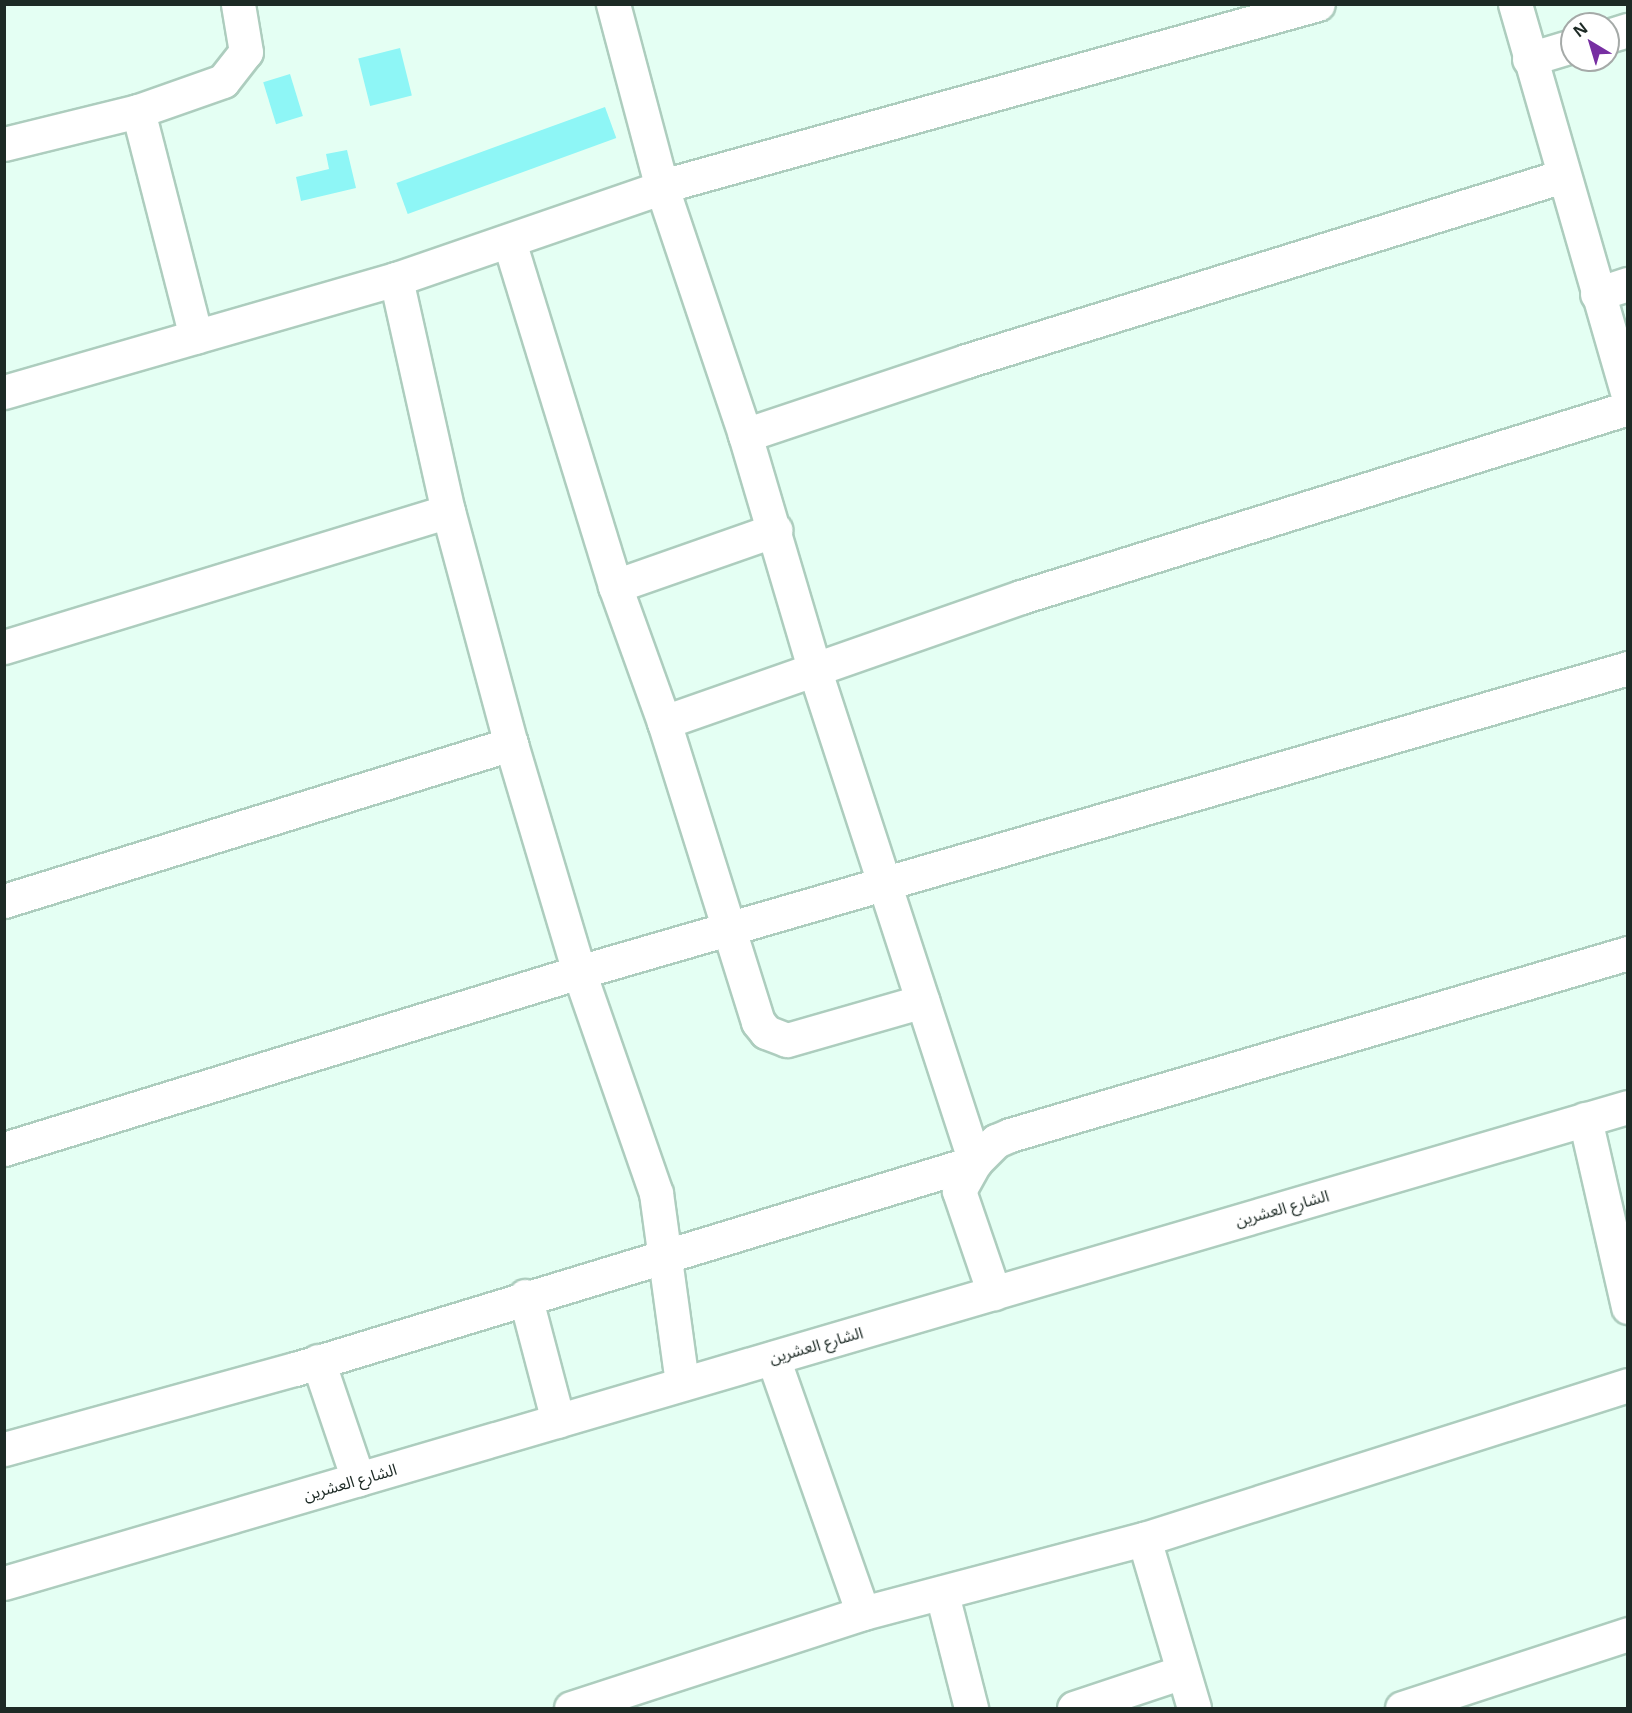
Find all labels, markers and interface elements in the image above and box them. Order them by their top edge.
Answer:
north arrow [1560,12,1620,72]
text: N [1568,17,1592,42]
street label: الشارع العشرين [1233,1185,1331,1231]
street label: الشارع العشرين [767,1322,865,1368]
street label: الشارع العشرين [301,1459,399,1505]

